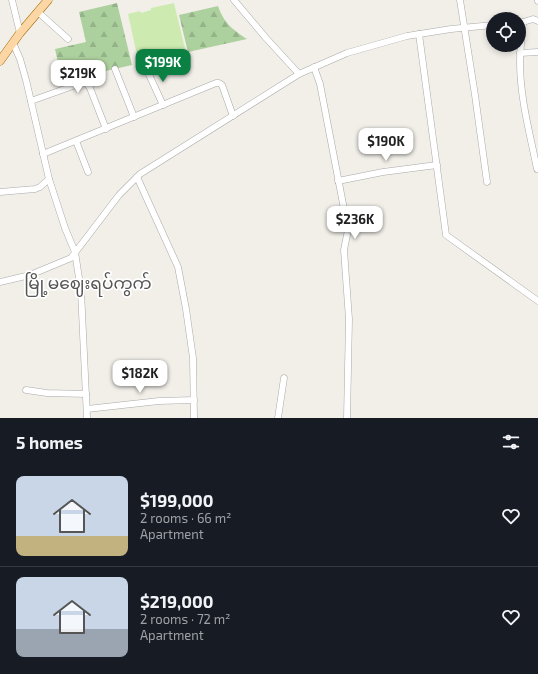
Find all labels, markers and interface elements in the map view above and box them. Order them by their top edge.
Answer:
map controls [486,12,526,52]
button: locate [486,12,526,52]
pin: $199K [135,49,191,83]
text: $199K [145,54,181,70]
pin: $219K [50,60,106,94]
text: $219K [60,65,96,81]
pin: $190K [358,128,414,162]
text: $190K [367,133,405,149]
pin: $236K [327,206,383,240]
text: $236K [336,211,374,227]
district label: မြို့မဈေးရပ်ကွက် [24,272,152,297]
pin: $182K [112,360,168,394]
text: $182K [121,365,159,381]
icon: filters [500,431,522,453]
text: 5 homes [16,432,83,452]
text: $199,000 [140,490,214,510]
icon: home [48,492,96,540]
icon: heart [500,505,522,527]
text: 2 rooms · 66 m² [140,510,231,526]
text: Apartment [140,526,204,542]
text: $219,000 [140,591,213,611]
icon: home [48,593,96,641]
icon: heart [500,606,522,628]
text: 2 rooms · 72 m² [140,611,231,627]
text: Apartment [140,627,204,643]

